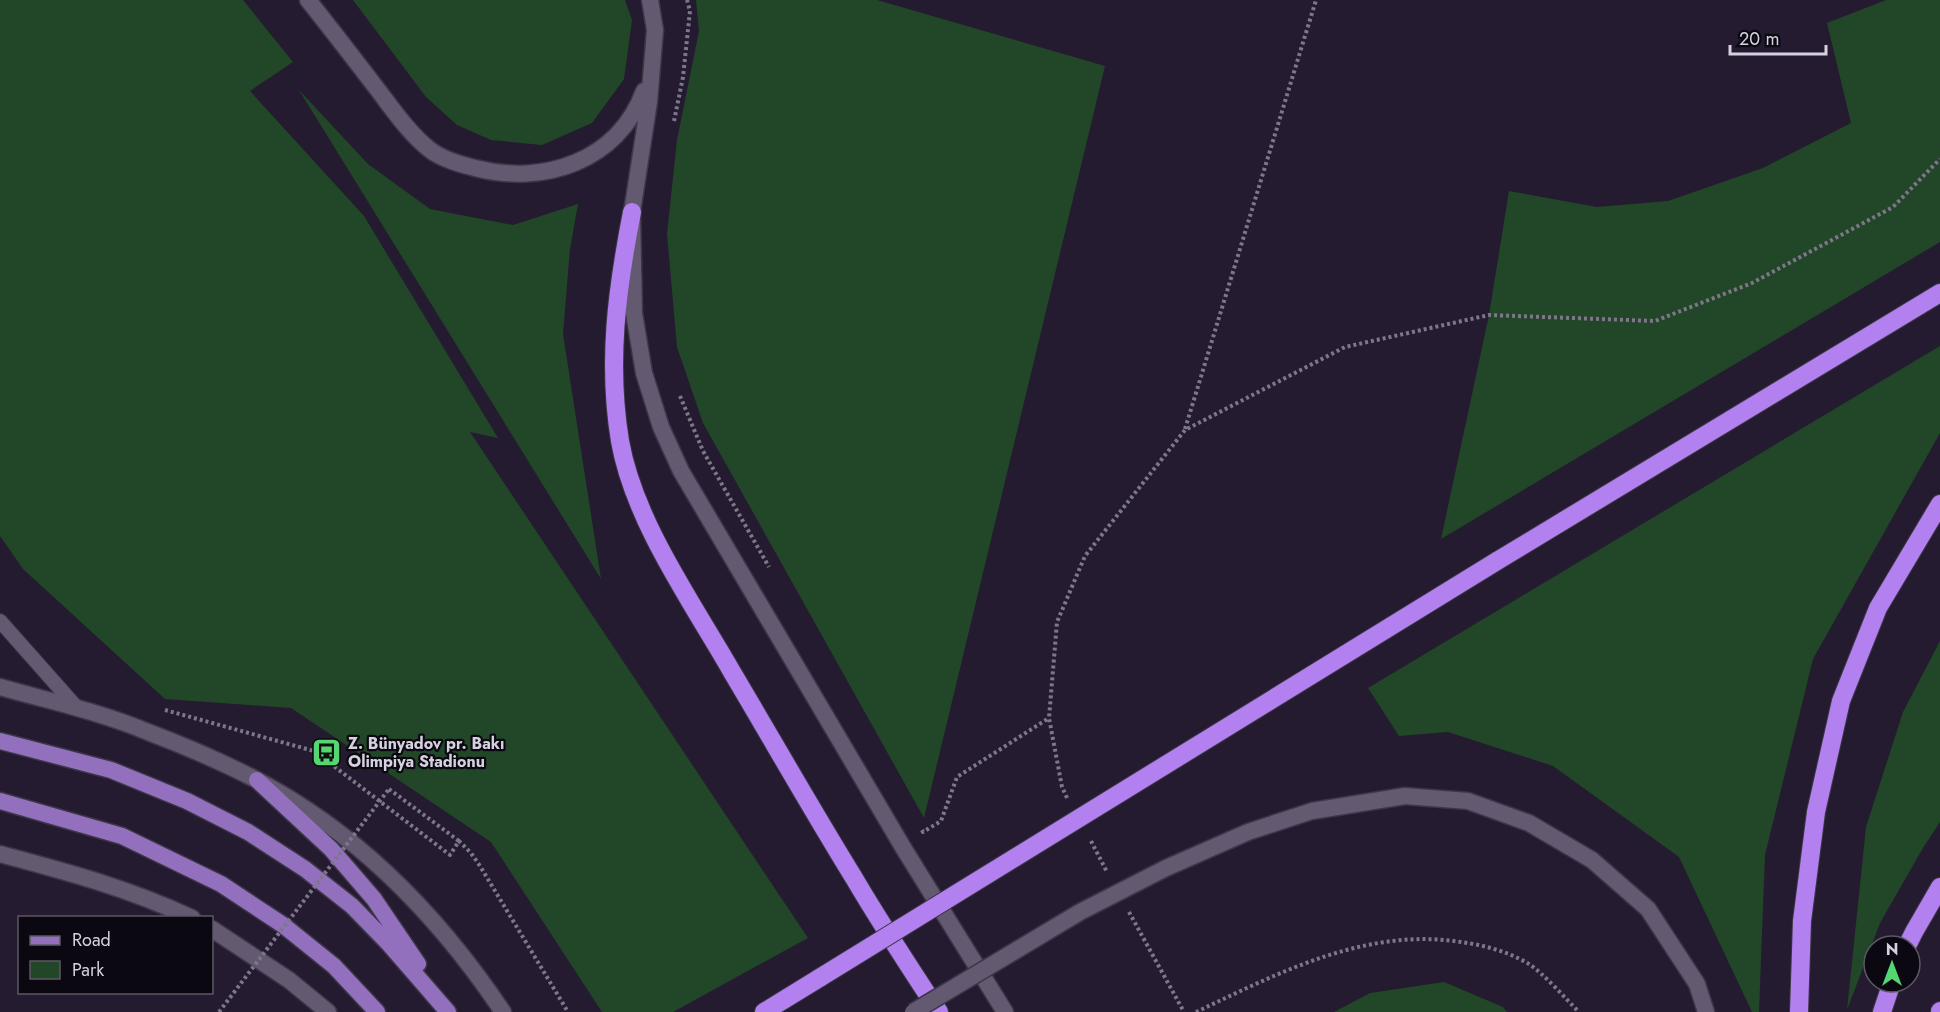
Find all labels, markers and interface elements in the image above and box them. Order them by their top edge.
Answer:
scale bar [1730,18,1826,56]
text: 20 m [1739,26,1779,52]
place label: Z. Bünyadov pr. Bakı Olimpiya Stadionu [348,732,504,773]
bus stop icon: Z. Bünyadov pr. Bakı Olimpiya Stadionu [311,736,343,768]
legend [18,916,213,994]
text: Road [72,927,111,953]
north arrow [1862,934,1922,994]
text: N [1886,938,1898,961]
text: Park [72,957,104,983]

